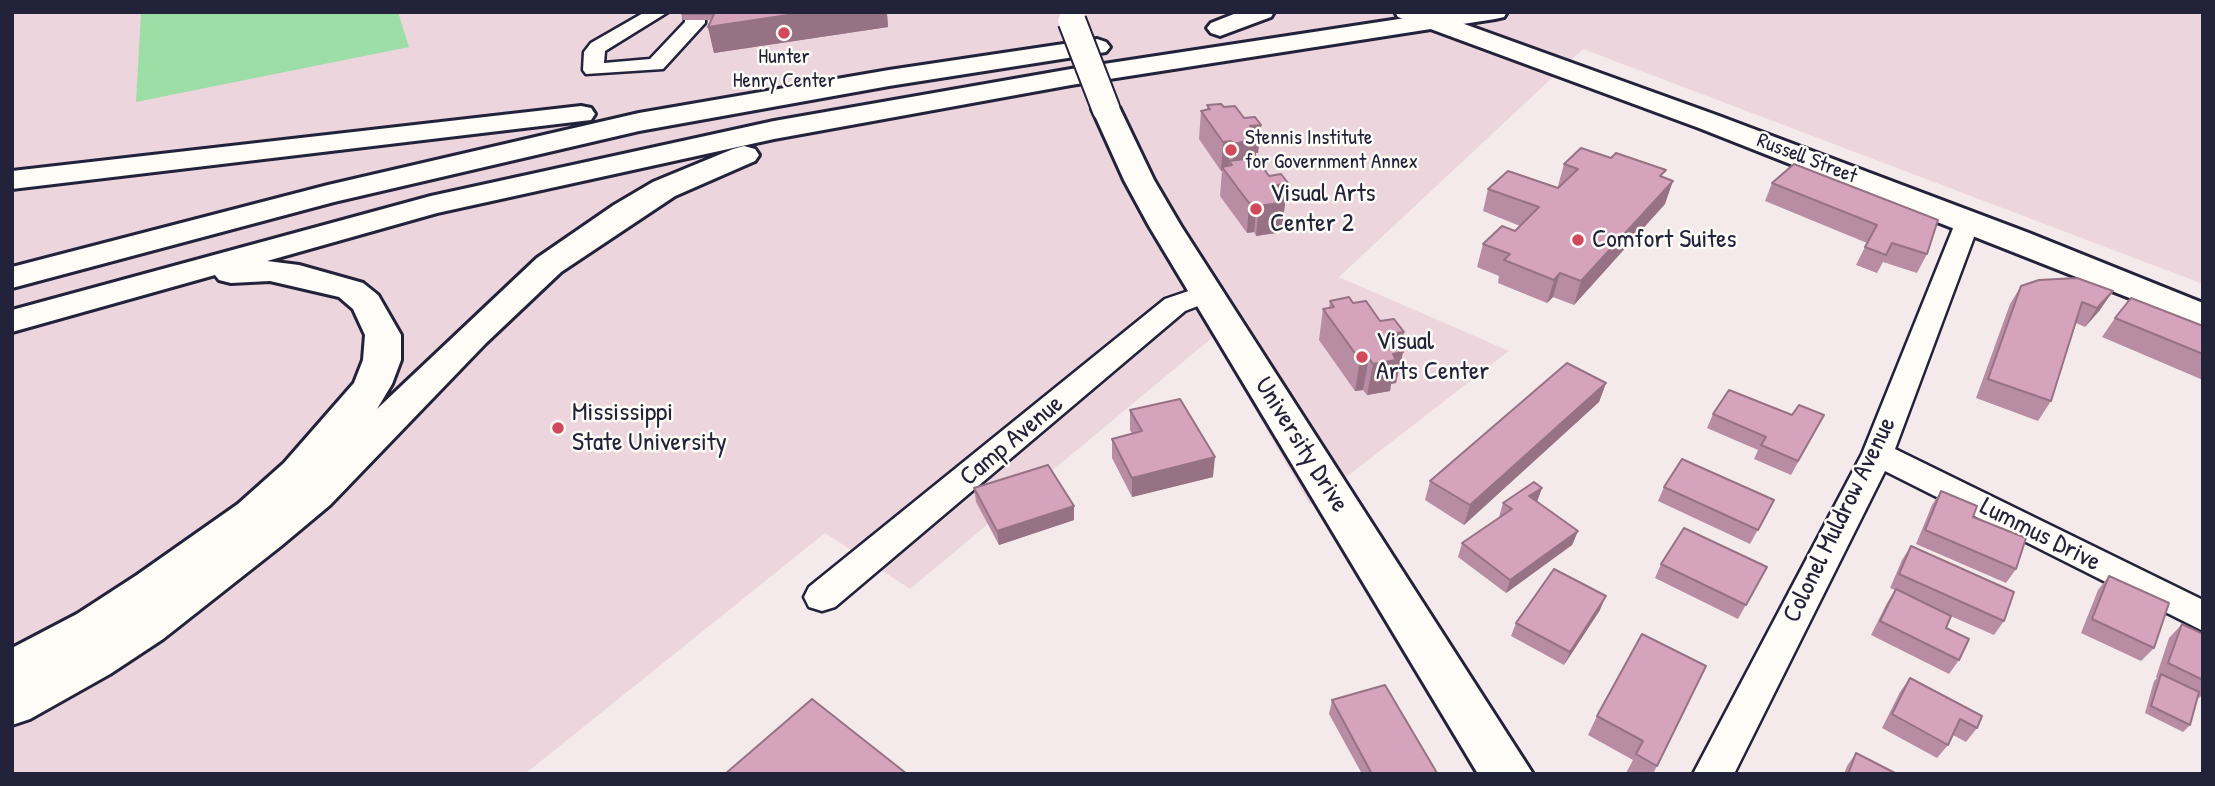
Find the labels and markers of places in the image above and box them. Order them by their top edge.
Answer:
marker: Hunter Henry Center [776,25,792,41]
place label: Hunter Henry Center [733,44,835,94]
place label: Stennis Institute for Government Annex [1245,125,1418,175]
marker: Stennis Institute for Government Annex [1223,142,1239,158]
place label: Visual Arts Center 2 [1270,178,1376,240]
marker: Visual Arts Center 2 [1248,201,1264,217]
place label: Comfort Suites [1592,224,1737,256]
marker: Comfort Suites [1570,232,1586,248]
place label: Visual Arts Center [1376,326,1489,388]
marker: Visual Arts Center [1354,349,1370,365]
place label: Mississippi State University [572,397,727,458]
marker: Mississippi State University [550,420,566,436]

